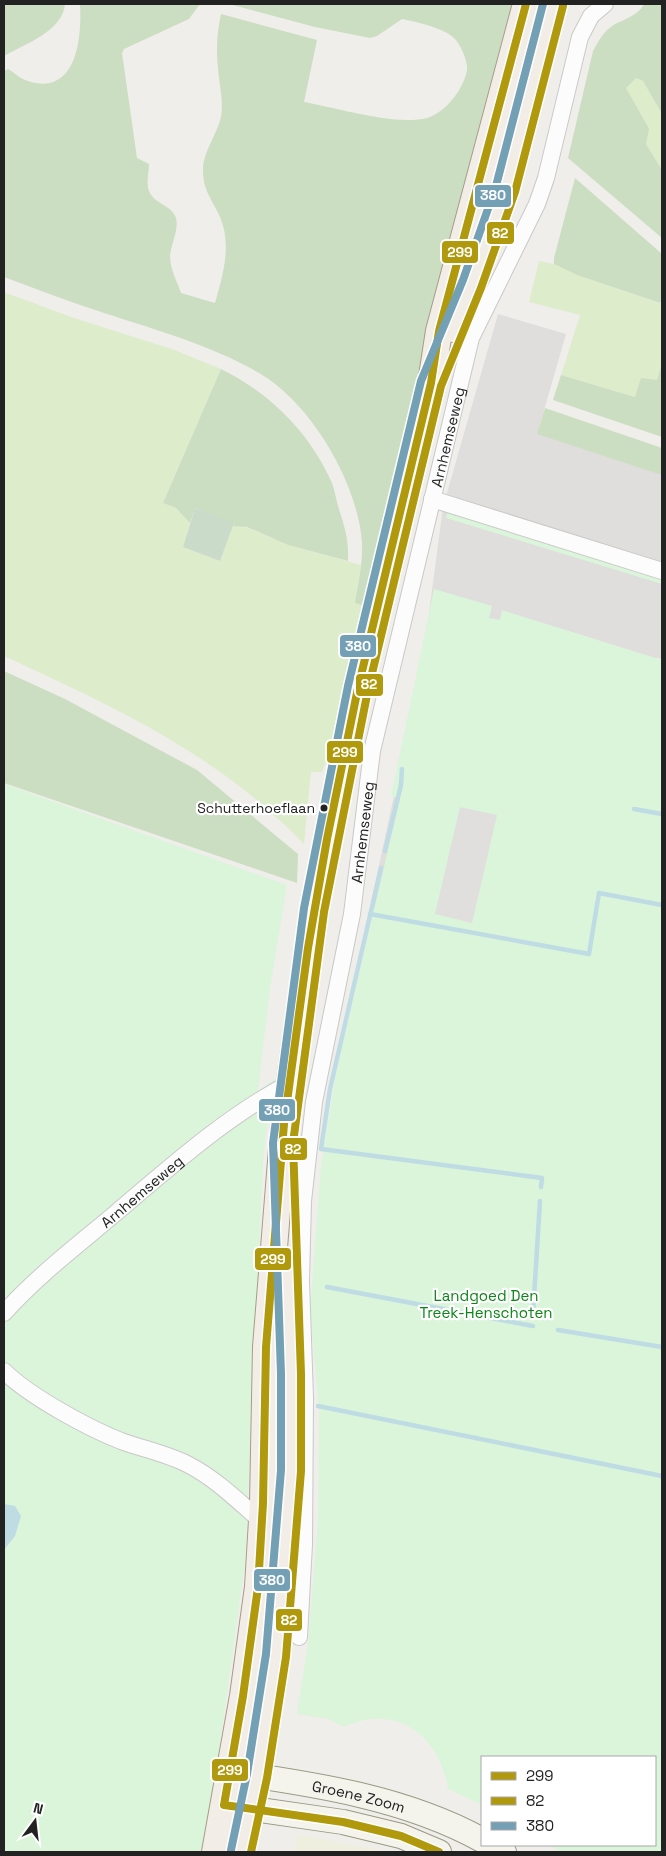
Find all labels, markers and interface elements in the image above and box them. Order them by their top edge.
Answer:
line badge: 380 [474,184,512,208]
text: 380 [480,186,506,204]
line badge: 82 [486,221,515,245]
text: 82 [492,224,508,242]
line badge: 299 [441,240,479,264]
text: 299 [447,243,473,261]
street label: Arnhemseweg [426,385,468,489]
line badge: 380 [339,634,377,658]
text: 380 [345,637,371,655]
line badge: 82 [355,673,384,697]
text: 82 [361,675,377,693]
line badge: 299 [326,740,364,764]
text: 299 [332,743,358,761]
street label: Arnhemseweg [346,780,378,884]
place label: Schutterhoeflaan [197,799,315,817]
marker: Schutterhoeflaan [319,803,329,813]
line badge: 380 [258,1098,296,1122]
text: 380 [264,1101,290,1119]
line badge: 82 [279,1137,308,1161]
text: 82 [285,1140,301,1158]
street label: Arnhemseweg [96,1151,187,1231]
line badge: 299 [254,1247,292,1271]
text: 299 [260,1250,286,1268]
park label: Landgoed Den Treek-Henschoten [420,1286,552,1322]
line badge: 380 [253,1568,291,1592]
text: 380 [259,1571,285,1589]
line badge: 82 [275,1608,303,1632]
text: 82 [281,1611,297,1629]
legend [481,1756,656,1846]
line badge: 299 [211,1758,249,1782]
text: 299 [217,1761,243,1779]
text: 299 [526,1766,553,1785]
street label: Groene Zoom [311,1776,408,1816]
text: 82 [526,1791,544,1810]
north arrow [10,1796,60,1846]
text: N [31,1799,45,1818]
text: 380 [526,1816,554,1835]

